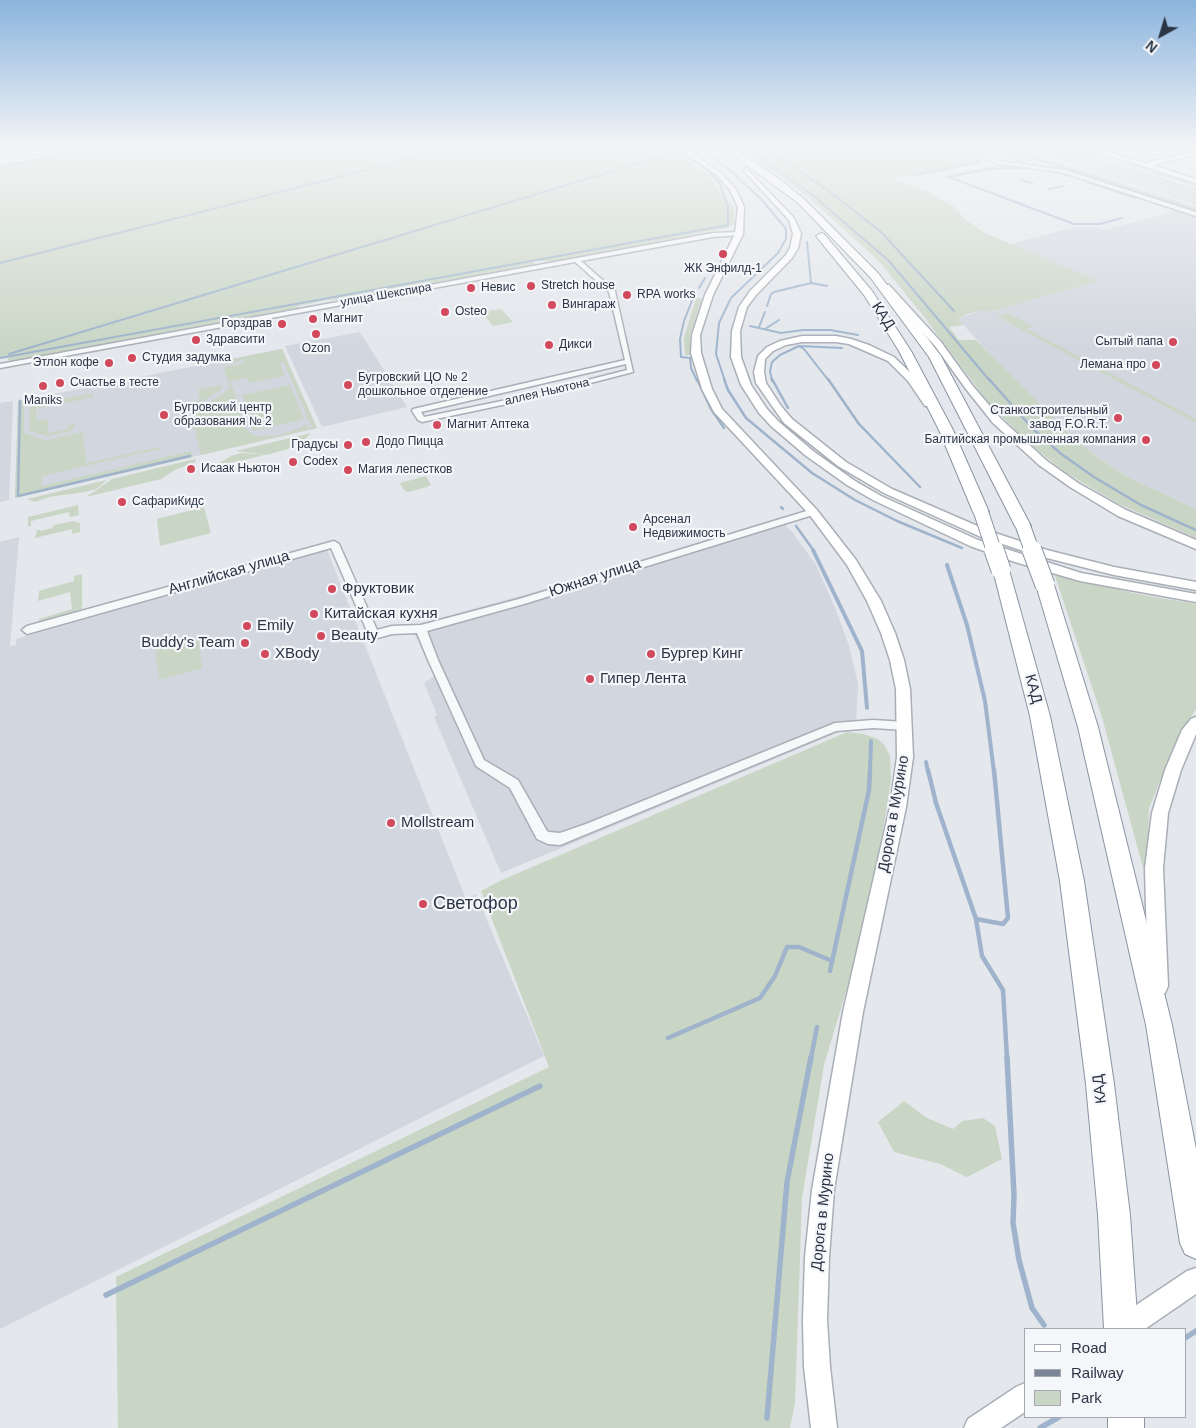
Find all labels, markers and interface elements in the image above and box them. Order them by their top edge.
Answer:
north arrow [1136,10,1186,60]
text: N [1143,37,1161,56]
marker: ЖК Энфилд-1 [717,248,729,260]
place label: ЖК Энфилд-1 [684,262,762,276]
place label: Stretch house [541,279,615,293]
street label: улица Шекспира [339,280,433,310]
marker: Stretch house [525,280,537,292]
place label: Невис [481,281,515,295]
marker: Невис [465,282,477,294]
place label: RPA works [637,288,695,302]
marker: RPA works [621,289,633,301]
place label: Вингараж [562,298,615,312]
marker: Вингараж [546,299,558,311]
street label: КАД [867,299,899,333]
place label: Osteo [455,305,487,319]
marker: Osteo [439,306,451,318]
place label: Магнит [323,312,363,326]
marker: Магнит [307,313,319,325]
place label: Горздрав [221,317,272,331]
marker: Горздрав [276,318,288,330]
marker: Ozon [310,328,322,340]
place label: Здравсити [206,333,265,347]
marker: Здравсити [190,334,202,346]
place label: Сытый папа [1095,335,1163,349]
marker: Сытый папа [1167,336,1179,348]
place label: Дикси [559,338,592,352]
marker: Дикси [543,339,555,351]
place label: Ozon [302,342,330,356]
place label: Студия задумка [142,351,231,365]
marker: Студия задумка [126,352,138,364]
place label: Этлон кофе [33,356,99,370]
marker: Этлон кофе [103,357,115,369]
place label: Лемана про [1080,358,1146,372]
marker: Лемана про [1150,359,1162,371]
place label: Бугровский ЦО № 2 дошкольное отделение [358,371,488,399]
street label: аллея Ньютона [503,375,591,409]
place label: Счастье в тесте [70,376,159,390]
marker: Счастье в тесте [54,377,66,389]
marker: Бугровский ЦО № 2 дошкольное отделение [342,379,354,391]
marker: Maniks [37,380,49,392]
place label: Maniks [24,394,62,408]
place label: Бугровский центр образования № 2 [174,401,272,429]
place label: Станкостроительный завод F.O.R.T. [990,404,1108,432]
marker: Бугровский центр образования № 2 [158,409,170,421]
marker: Станкостроительный завод F.O.R.T. [1112,412,1124,424]
place label: Магнит Аптека [447,418,529,432]
marker: Магнит Аптека [431,419,443,431]
place label: Балтийская промышленная компания [924,433,1136,447]
marker: Балтийская промышленная компания [1140,434,1152,446]
place label: Додо Пицца [376,435,443,449]
marker: Додо Пицца [360,436,372,448]
place label: Градусы [291,438,338,452]
marker: Градусы [342,439,354,451]
place label: Codex [303,455,338,469]
marker: Codex [287,456,299,468]
place label: Исаак Ньютон [201,462,280,476]
marker: Исаак Ньютон [185,463,197,475]
place label: Магия лепестков [358,463,452,477]
marker: Магия лепестков [342,464,354,476]
place label: СафариКидс [132,495,204,509]
marker: СафариКидс [116,496,128,508]
place label: Арсенал Недвижимость [643,513,726,541]
marker: Арсенал Недвижимость [627,521,639,533]
street label: Английская улица [166,547,292,599]
street label: Южная улица [547,555,643,601]
place label: Фруктовик [342,580,414,598]
marker: Фруктовик [326,583,338,595]
place label: Китайская кухня [324,605,438,623]
marker: Китайская кухня [308,608,320,620]
place label: Emily [257,617,294,635]
marker: Emily [241,620,253,632]
place label: Beauty [331,627,378,645]
marker: Beauty [315,630,327,642]
place label: Buddy's Team [141,634,235,652]
marker: Buddy's Team [239,637,251,649]
place label: XBody [275,645,319,663]
place label: Бургер Кинг [661,645,743,663]
marker: XBody [259,648,271,660]
marker: Бургер Кинг [645,648,657,660]
place label: Гипер Лента [600,670,686,688]
street label: КАД [1021,672,1045,706]
marker: Гипер Лента [584,673,596,685]
street label: Дорога в Мурино [875,754,913,874]
place label: Mollstream [401,814,474,832]
marker: Mollstream [385,817,397,829]
place label: Светофор [433,893,518,915]
marker: Светофор [417,898,429,910]
street label: КАД [1089,1073,1111,1105]
street label: Дорога в Мурино [808,1152,838,1272]
legend [1024,1328,1186,1418]
text: Road [1071,1339,1107,1356]
text: Railway [1071,1364,1124,1381]
text: Park [1071,1389,1102,1406]

